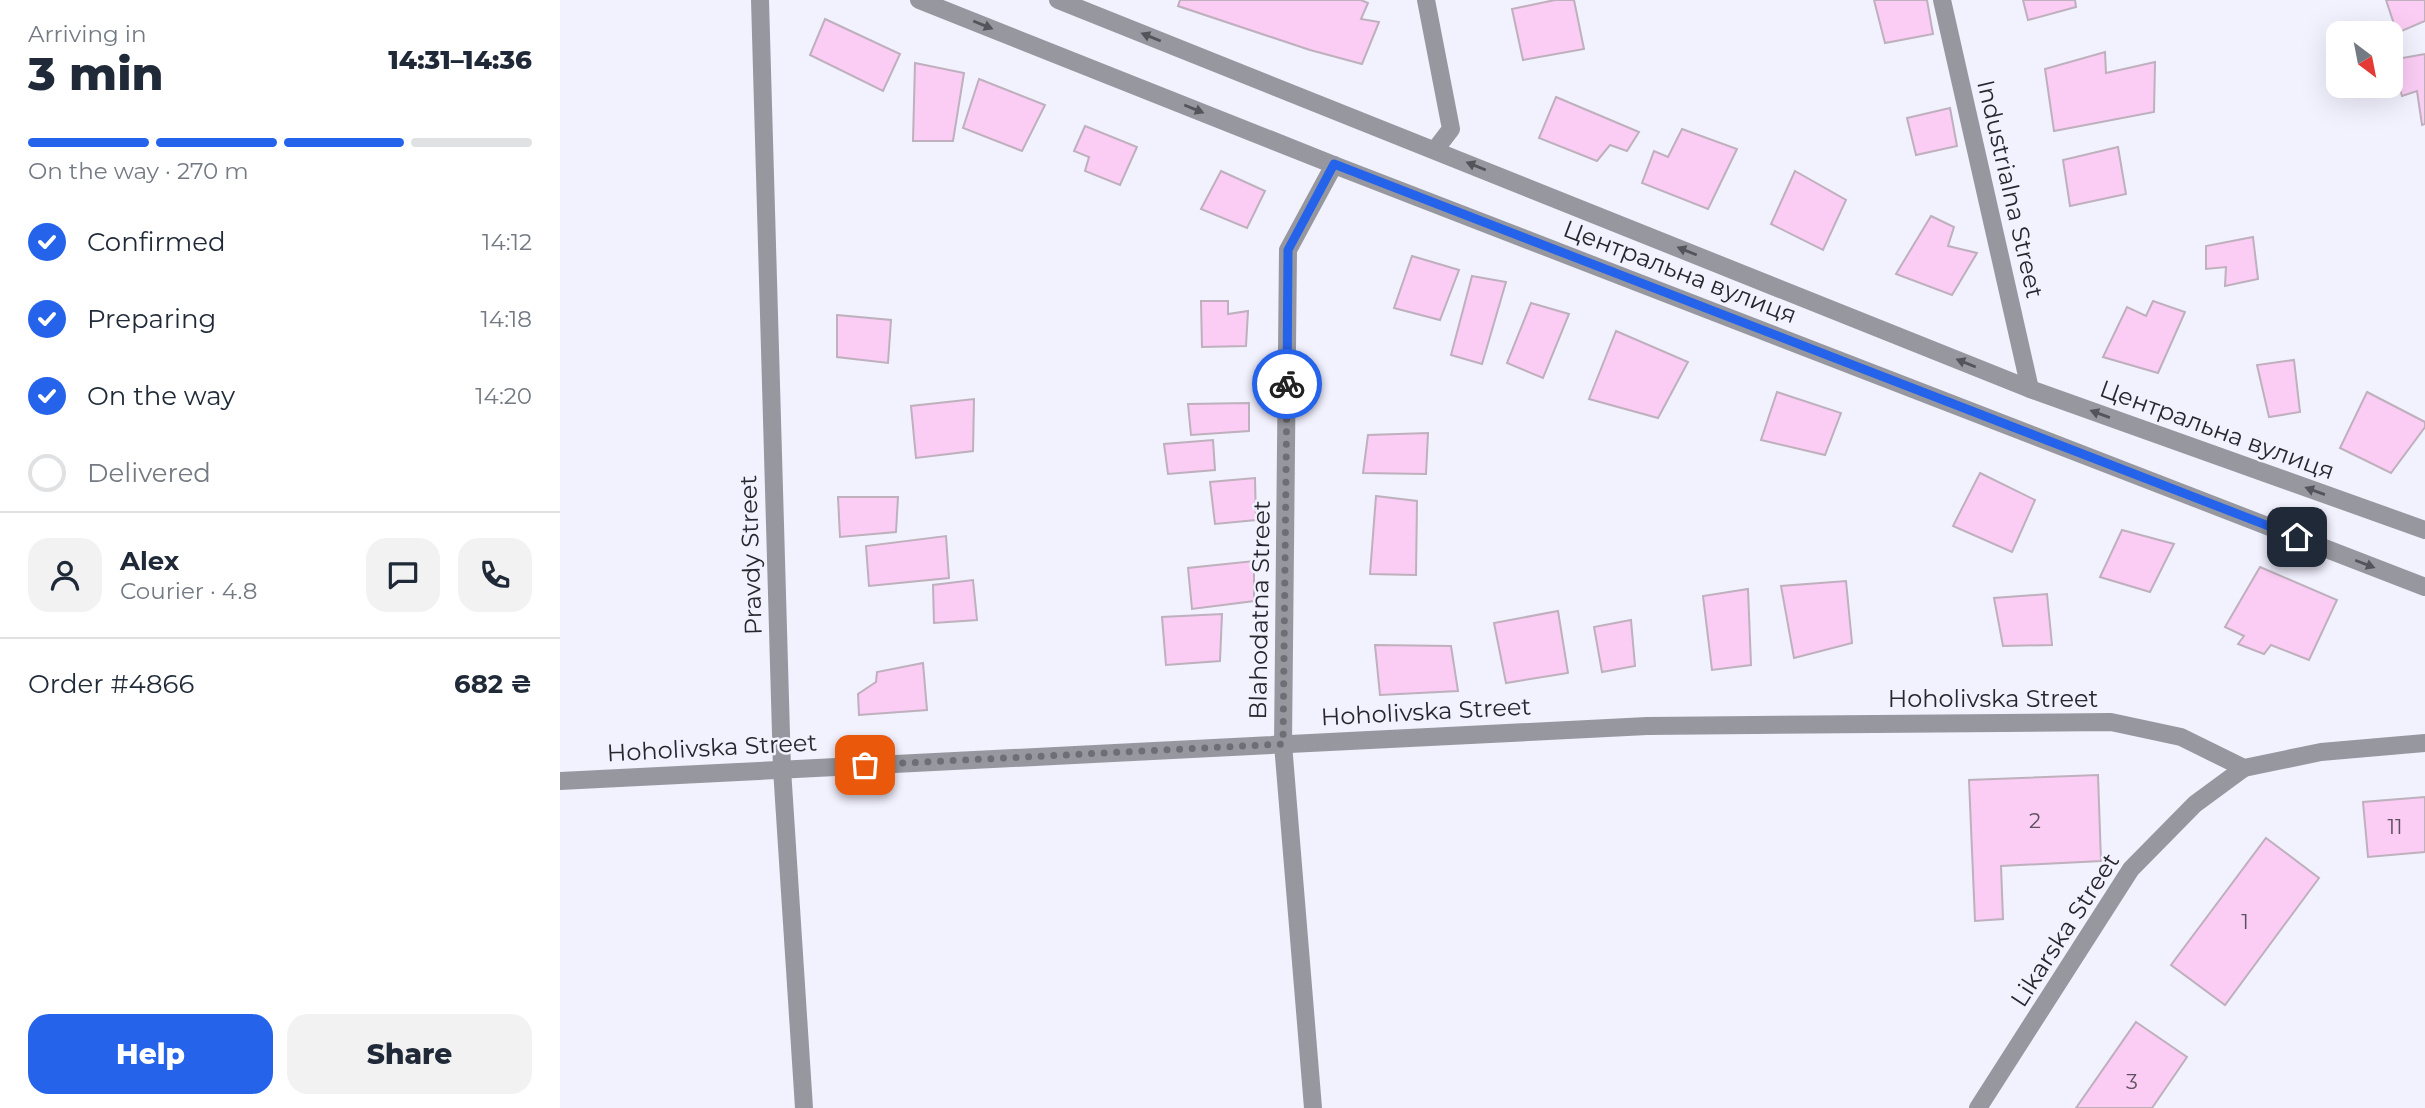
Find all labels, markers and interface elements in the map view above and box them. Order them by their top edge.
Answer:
text: Arriving in [28,20,147,48]
one-way arrow [972,20,993,31]
north arrow [2326,21,2403,98]
map controls [2326,21,2403,98]
one-way arrow [1140,31,1161,42]
text: 14:31–14:36 [388,44,532,76]
text: 3 min [28,45,164,102]
street label: Industrialna Street [1971,77,2050,301]
one-way arrow [1184,104,1205,115]
text: On the way · 270 m [28,157,249,185]
one-way arrow [1466,160,1487,171]
street label: Центральна вулиця [1559,214,1801,329]
icon: check [28,223,66,261]
text: Confirmed [87,226,226,258]
text: 14:12 [482,228,532,256]
one-way arrow [1677,245,1698,256]
icon: check [28,300,66,338]
text: Preparing [87,303,216,335]
text: 14:18 [480,305,532,333]
courier [1252,349,1322,419]
one-way arrow [1956,358,1977,369]
icon: bike [1268,365,1306,403]
street label: Центральна вулиця [2096,374,2338,485]
icon: check [28,377,66,415]
text: On the way [87,380,235,412]
text: 14:20 [475,382,532,410]
one-way arrow [2090,408,2111,419]
text: Delivered [87,457,211,489]
street label: Pravdy Street [733,474,768,635]
one-way arrow [2304,485,2325,496]
street label: Blahodatna Street [1243,500,1276,720]
pin [2267,507,2327,567]
icon: home [2278,518,2316,556]
button: person [28,538,102,612]
button: chat [366,538,440,612]
button: phone [458,538,532,612]
text: Alex [120,545,179,577]
one-way arrow [2355,558,2376,569]
text: Courier · 4.8 [120,577,257,605]
text: Order #4866 [28,668,194,700]
text: 682 ₴ [454,668,532,700]
street label: Hoholivska Street [1888,684,2098,713]
street label: Hoholivska Street [1320,692,1532,731]
street label: Hoholivska Street [606,728,818,767]
pin [835,735,895,795]
icon: bag [846,746,884,784]
house number: 2 [2029,808,2041,833]
house number: 11 [2387,814,2403,839]
street label: Likarska Street [2004,847,2125,1012]
house number: 1 [2241,909,2249,934]
button: Help [28,1014,273,1094]
button: Share [287,1014,532,1094]
house number: 3 [2126,1069,2138,1094]

